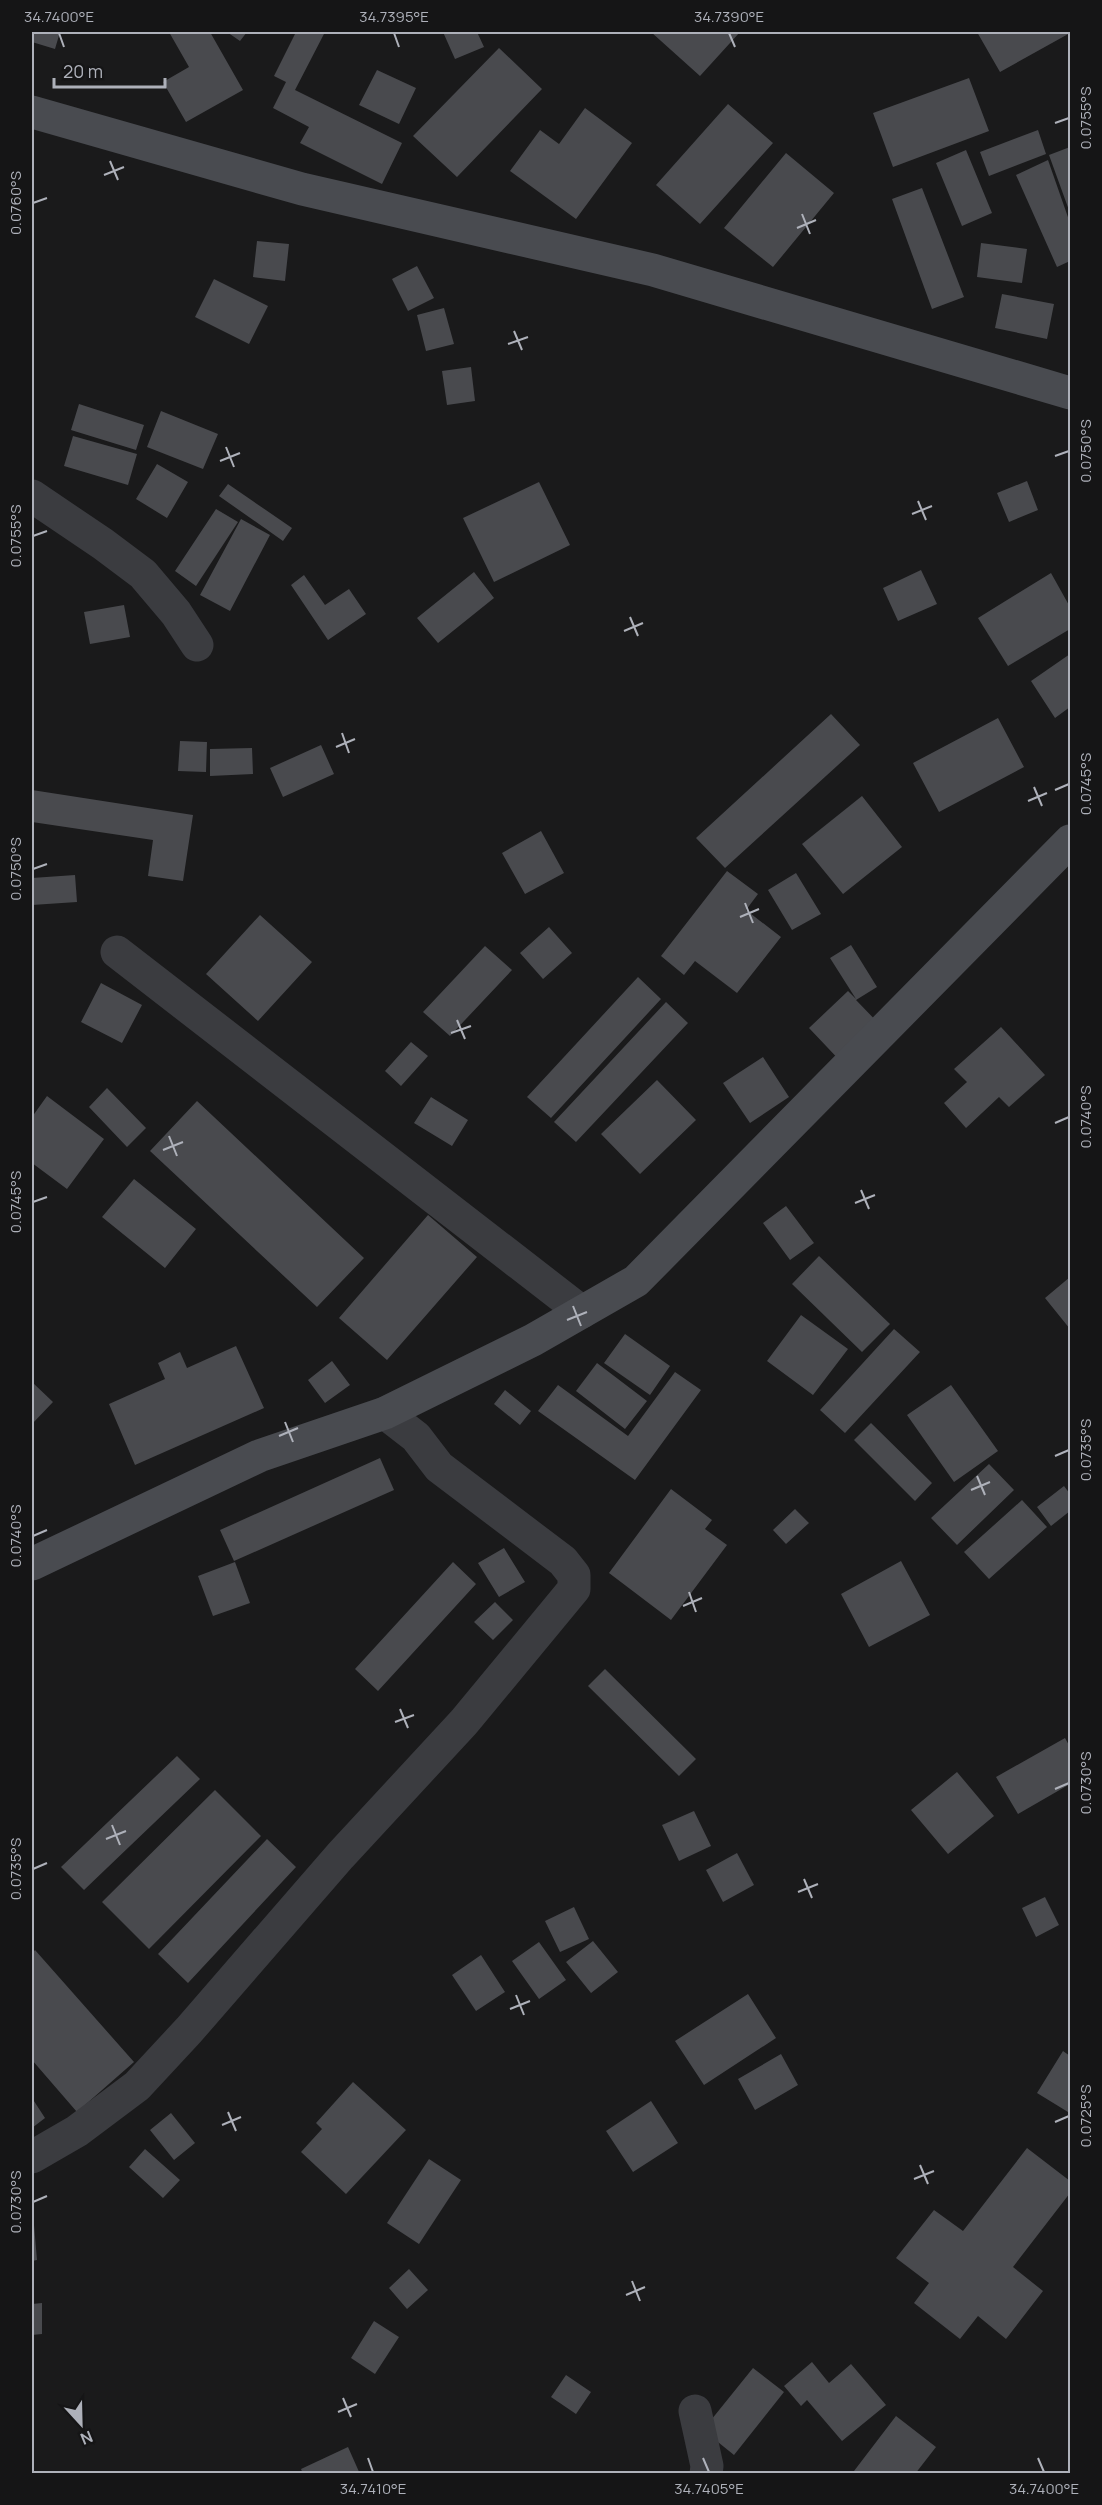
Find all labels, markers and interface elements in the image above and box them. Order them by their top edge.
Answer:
text: 34.7400°E [24,6,94,27]
text: 34.7395°E [359,6,429,27]
text: 34.7390°E [694,6,764,27]
scale bar [54,51,165,89]
text: 20 m [63,59,103,83]
text: 0.0755°S [1075,87,1096,149]
text: 0.0760°S [5,171,26,235]
text: 0.0750°S [1075,419,1096,483]
text: 0.0755°S [5,505,26,567]
text: 0.0745°S [1075,753,1096,815]
text: 0.0750°S [5,837,26,901]
text: 0.0740°S [1075,1085,1096,1149]
text: 0.0745°S [5,1171,26,1233]
text: 0.0735°S [1075,1419,1096,1481]
text: 0.0740°S [5,1504,26,1568]
text: 0.0730°S [1075,1751,1096,1815]
text: 0.0735°S [5,1838,26,1900]
text: 0.0725°S [1075,2085,1096,2147]
text: 0.0730°S [5,2170,26,2234]
north arrow [51,2394,111,2454]
text: N [77,2426,96,2450]
text: 34.7410°E [340,2478,406,2499]
text: 34.7405°E [674,2478,744,2499]
text: 34.7400°E [1009,2478,1079,2499]

